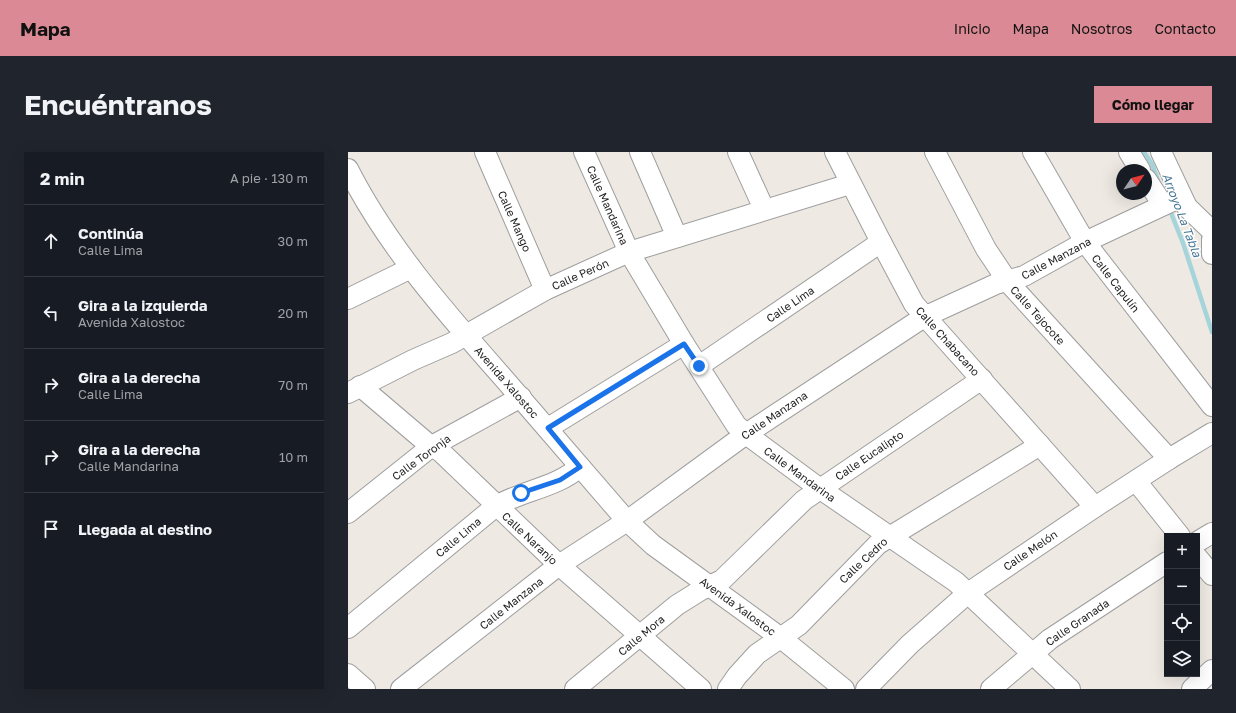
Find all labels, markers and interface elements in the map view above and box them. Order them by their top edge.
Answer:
text: Mapa [20,17,71,40]
text: Inicio [954,20,990,37]
text: Mapa [1012,20,1049,37]
text: Nosotros [1071,20,1132,37]
text: Contacto [1154,20,1216,37]
button: Cómo llegar [1094,86,1212,123]
text: Encuéntranos [24,88,212,121]
street label: Calle Mandarina [585,163,631,247]
north arrow [1116,164,1152,200]
text: 2 min [40,168,84,189]
text: A pie · 130 m [230,170,308,186]
water label: Arroyo La Tabla [1159,171,1205,260]
street label: Calle Mango [496,188,534,254]
text: Continúa [78,224,144,242]
icon: ahead [40,230,62,252]
text: 30 m [278,233,308,249]
street label: Calle Manzana [1019,234,1093,282]
text: Calle Lima [78,242,143,258]
street label: Calle Capulín [1089,251,1143,315]
street label: Calle Perón [550,256,610,292]
street label: Calle Lima [764,283,816,325]
street label: Calle Tejocote [1008,283,1068,347]
text: Gira a la izquierda [78,296,208,314]
icon: left [40,302,62,324]
street label: Calle Chabacano [913,304,983,379]
text: 20 m [278,305,308,321]
text: Avenida Xalostoc [78,314,185,330]
street label: Avenida Xalostoc [472,344,542,420]
route end [690,357,708,375]
text: Gira a la derecha [78,368,200,386]
icon: right [40,374,62,396]
text: 70 m [278,377,308,393]
text: Calle Lima [78,386,143,402]
street label: Calle Manzana [738,388,810,442]
street label: Calle Eucalipto [832,427,906,483]
street label: Calle Toronja [389,431,453,483]
text: Gira a la derecha [78,440,200,458]
street label: Calle Mandarina [762,444,838,504]
icon: right [40,446,62,468]
text: 10 m [279,449,308,465]
text: Calle Mandarina [78,458,179,474]
route start [512,484,530,502]
street label: Calle Naranjo [500,509,561,567]
street label: Calle Lima [433,514,483,560]
icon: arrive [40,518,62,540]
text: Llegada al destino [78,520,212,538]
street label: Calle Melón [1001,527,1059,573]
map controls [1164,533,1200,677]
button: + [1164,533,1200,569]
street label: Calle Cedro [836,534,890,586]
button: − [1164,569,1200,605]
street label: Calle Manzana [477,574,545,632]
street label: Avenida Xalostoc [697,574,779,638]
street label: Calle Granada [1043,596,1111,648]
button: locate [1164,605,1200,641]
street label: Calle Mora [615,612,667,658]
button: layers [1164,641,1200,677]

